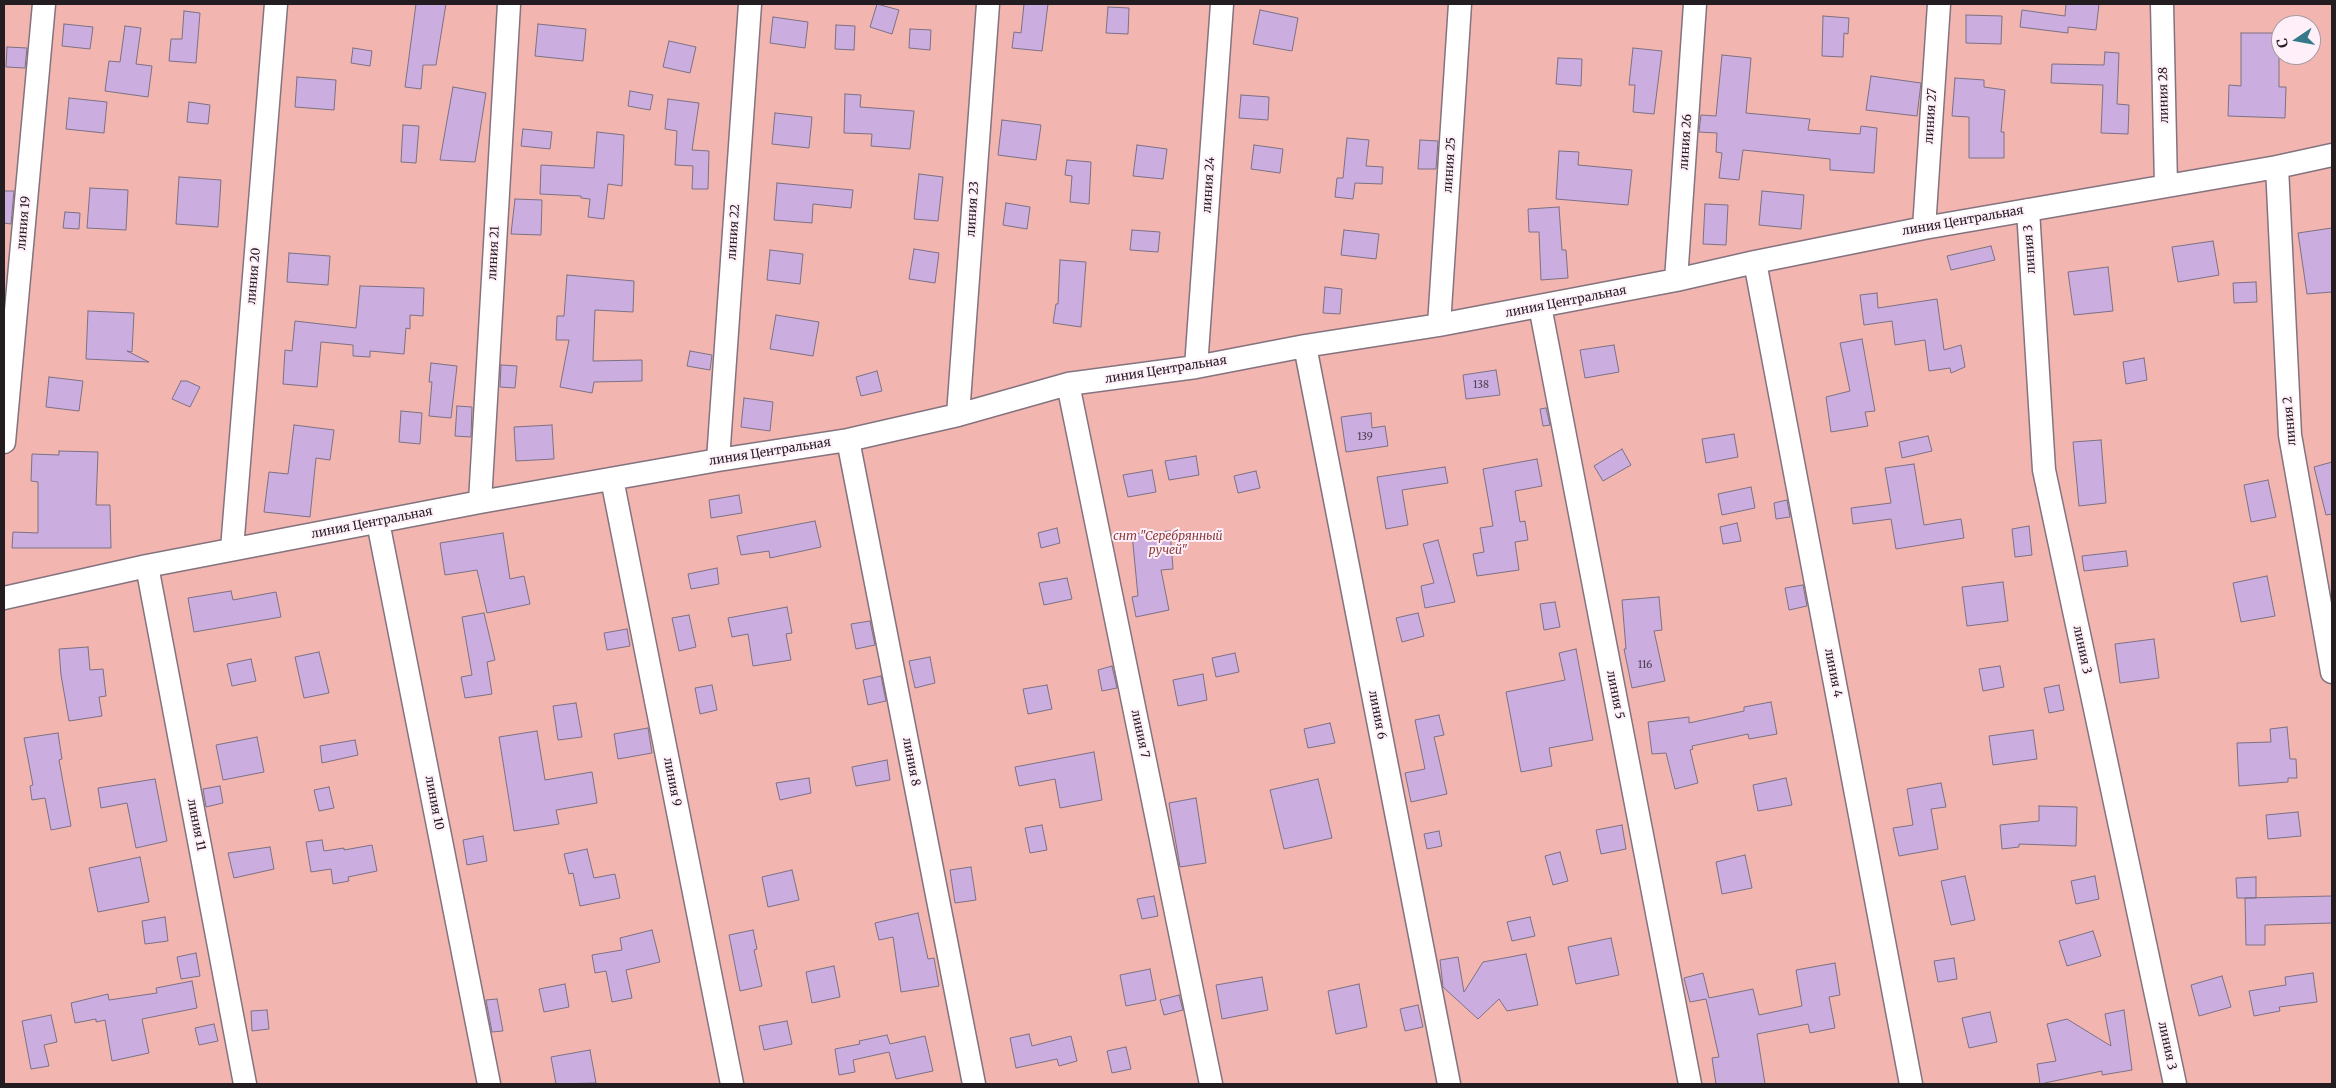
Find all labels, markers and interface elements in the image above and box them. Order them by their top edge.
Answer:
north arrow [2271,15,2321,65]
text: С [2273,37,2292,49]
street label: линия 28 [2156,67,2172,123]
street label: линия 27 [1922,88,1940,144]
street label: линия 26 [1677,114,1695,170]
street label: линия 25 [1441,137,1459,193]
street label: линия 24 [1200,156,1218,214]
street label: линия 23 [964,181,982,237]
street label: линия 19 [14,195,34,251]
street label: линия Центральная [1901,203,2025,239]
street label: линия 22 [725,204,743,260]
street label: линия 3 [2021,224,2039,274]
street label: линия 21 [485,226,503,280]
street label: линия 20 [244,247,264,305]
street label: линия Центральная [1504,283,1628,321]
street label: линия Центральная [1104,353,1228,387]
house number: 138 [1473,379,1489,391]
street label: линия 2 [2281,396,2299,446]
house number: 139 [1357,431,1373,443]
street label: линия Центральная [708,435,832,469]
street label: линия Центральная [310,504,434,542]
park label: снт "Серебрянный ручей" [1113,530,1223,558]
street label: линия 3 [2070,625,2094,675]
street label: линия 4 [1821,647,1845,699]
house number: 116 [1638,659,1652,671]
street label: линия 5 [1603,670,1627,720]
street label: линия 6 [1365,689,1389,741]
street label: линия 7 [1128,709,1152,759]
street label: линия 8 [899,736,923,788]
street label: линия 9 [660,756,684,808]
street label: линия 10 [422,775,446,831]
street label: линия 11 [184,798,208,852]
street label: линия 3 [2155,1021,2179,1071]

